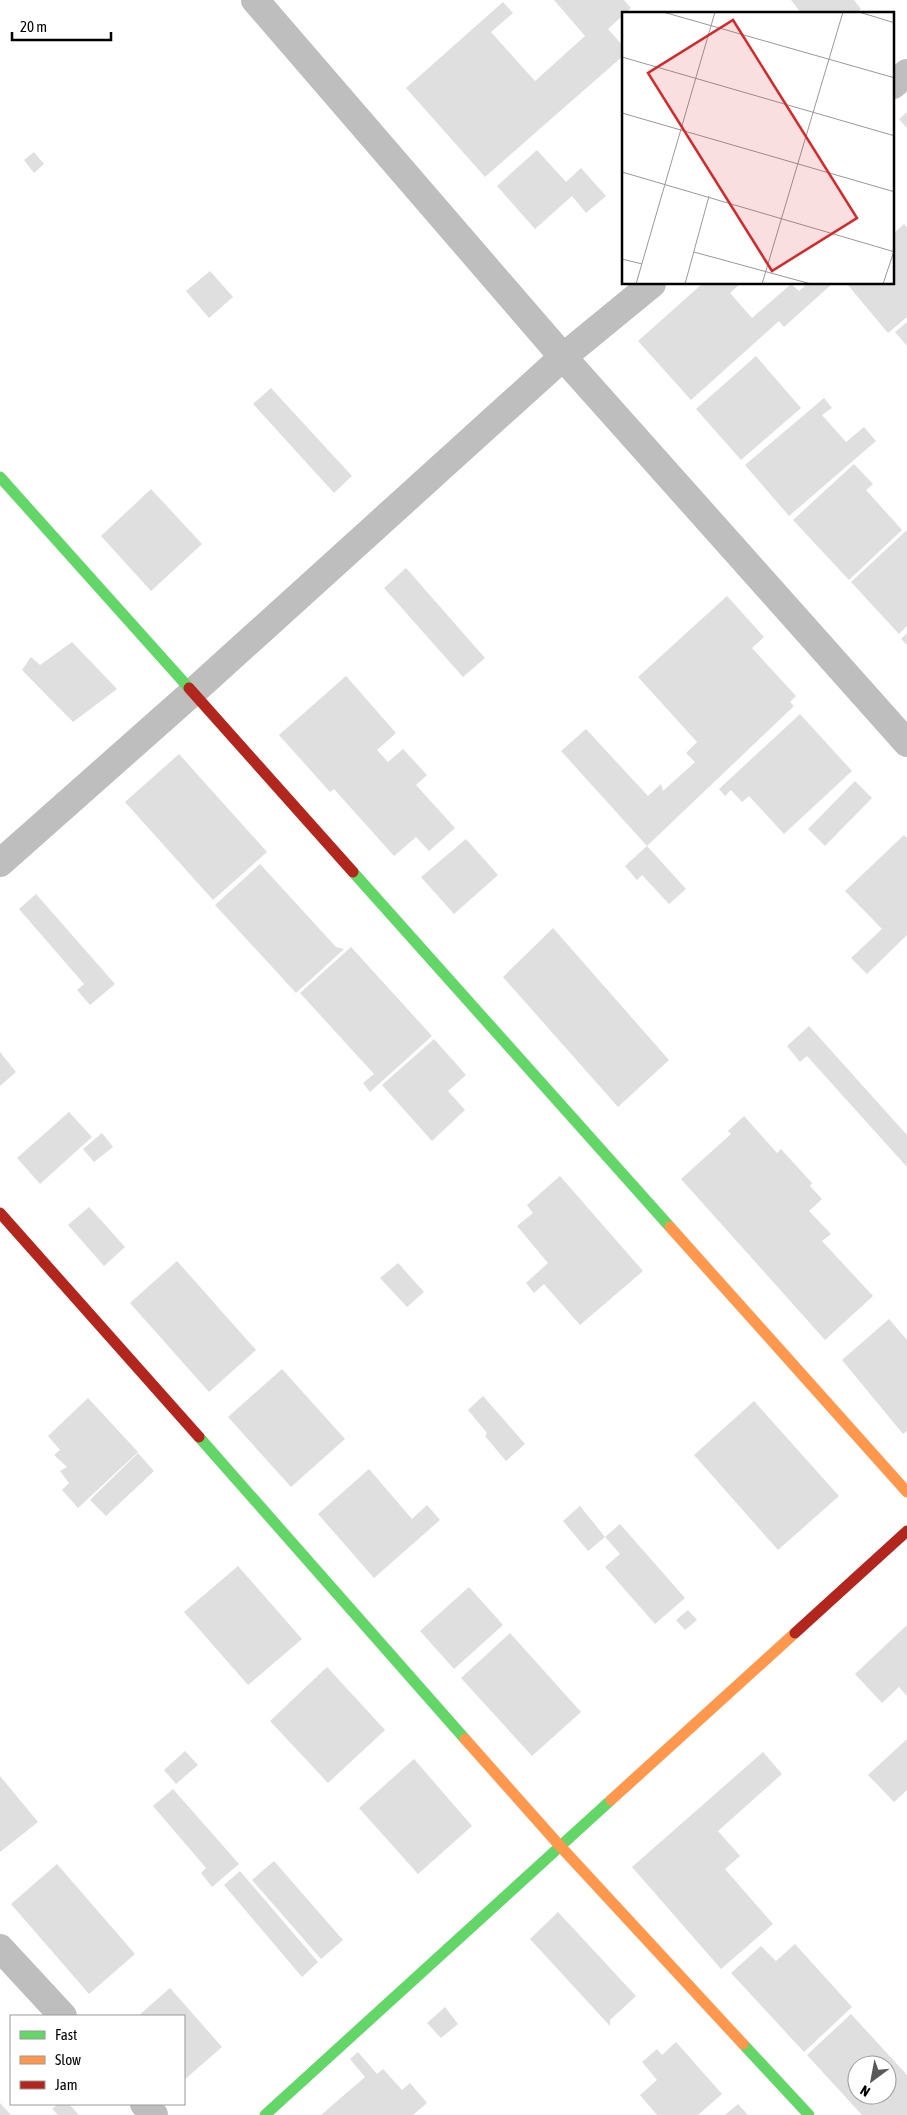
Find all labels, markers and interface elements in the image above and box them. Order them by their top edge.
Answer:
scale bar [12,10,111,42]
inset map [622,12,894,285]
text: 20 m [20,18,47,35]
legend [10,2015,185,2105]
text: Fast [55,2026,77,2043]
text: Slow [55,2051,81,2068]
north arrow [847,2055,897,2105]
text: Jam [55,2076,78,2093]
text: N [857,2082,873,2100]

